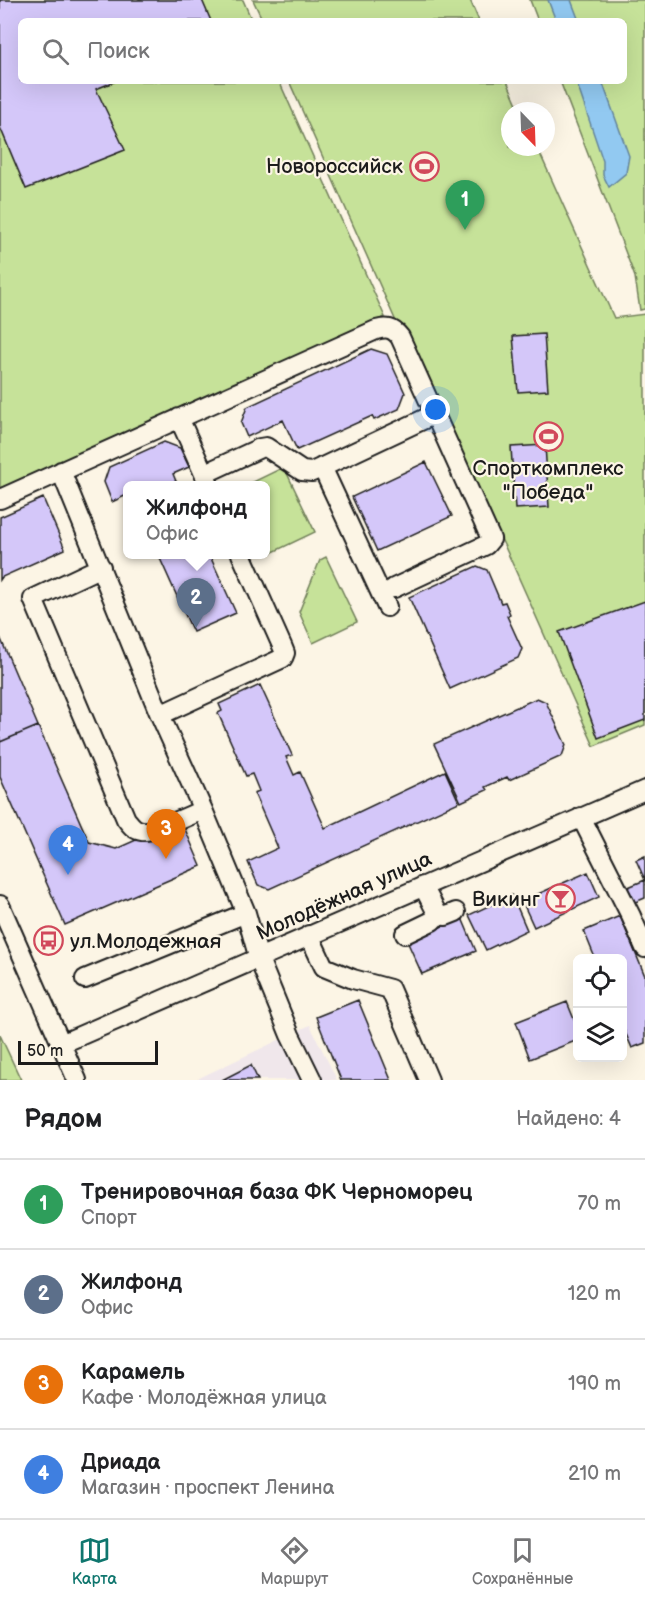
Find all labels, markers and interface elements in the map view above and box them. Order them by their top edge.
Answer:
search box [18,18,627,84]
icon: search [39,35,72,68]
text: Поиск [87,38,150,65]
north arrow [501,102,555,156]
sports icon: Новороссийск [408,150,440,182]
place label: Новороссийск [266,154,403,179]
pin: 1 [446,180,484,230]
your location [421,395,450,424]
sports icon: Спорткомплекс "Победа" [532,421,564,453]
place label: Спорткомплекс "Победа" [472,456,624,505]
popup [123,481,270,559]
text: Жилфонд [146,495,247,522]
text: Офис [146,522,198,546]
pin: 2 [176,578,216,628]
pin: 3 [146,810,186,859]
pin: 4 [48,826,88,875]
street label: Молодёжная улица [252,846,436,946]
bar icon: Викинг [545,883,577,915]
place label: Викинг [472,887,540,912]
bus stop icon: ул.Молодежная [33,925,65,957]
place label: ул.Молодежная [70,929,221,954]
map controls [573,954,627,1062]
button: locate [573,954,627,1008]
button: layers [573,1008,627,1062]
scale bar [18,1038,158,1066]
text: 50 m [27,1042,63,1061]
text: Рядом [24,1104,102,1135]
text: Найдено: 4 [516,1107,621,1131]
text: Тренировочная база ФК Черноморец [81,1179,472,1206]
text: 1 [39,1192,48,1216]
text: 70 m [577,1192,621,1216]
text: Спорт [81,1206,137,1230]
text: Жилфонд [81,1269,182,1296]
text: 2 [38,1282,49,1306]
text: 120 m [568,1282,621,1306]
text: Офис [81,1296,133,1320]
text: Карамель [81,1359,185,1386]
text: 3 [38,1372,49,1396]
text: 190 m [568,1372,621,1396]
text: Кафе · Молодёжная улица [81,1386,327,1410]
text: Дриада [81,1449,160,1476]
text: 4 [38,1462,49,1486]
text: 210 m [568,1462,621,1486]
text: Магазин · проспект Ленина [81,1476,334,1500]
tab: Карта [72,1534,117,1589]
tab: Маршрут [260,1534,329,1589]
tab: Сохранённые [472,1534,573,1589]

